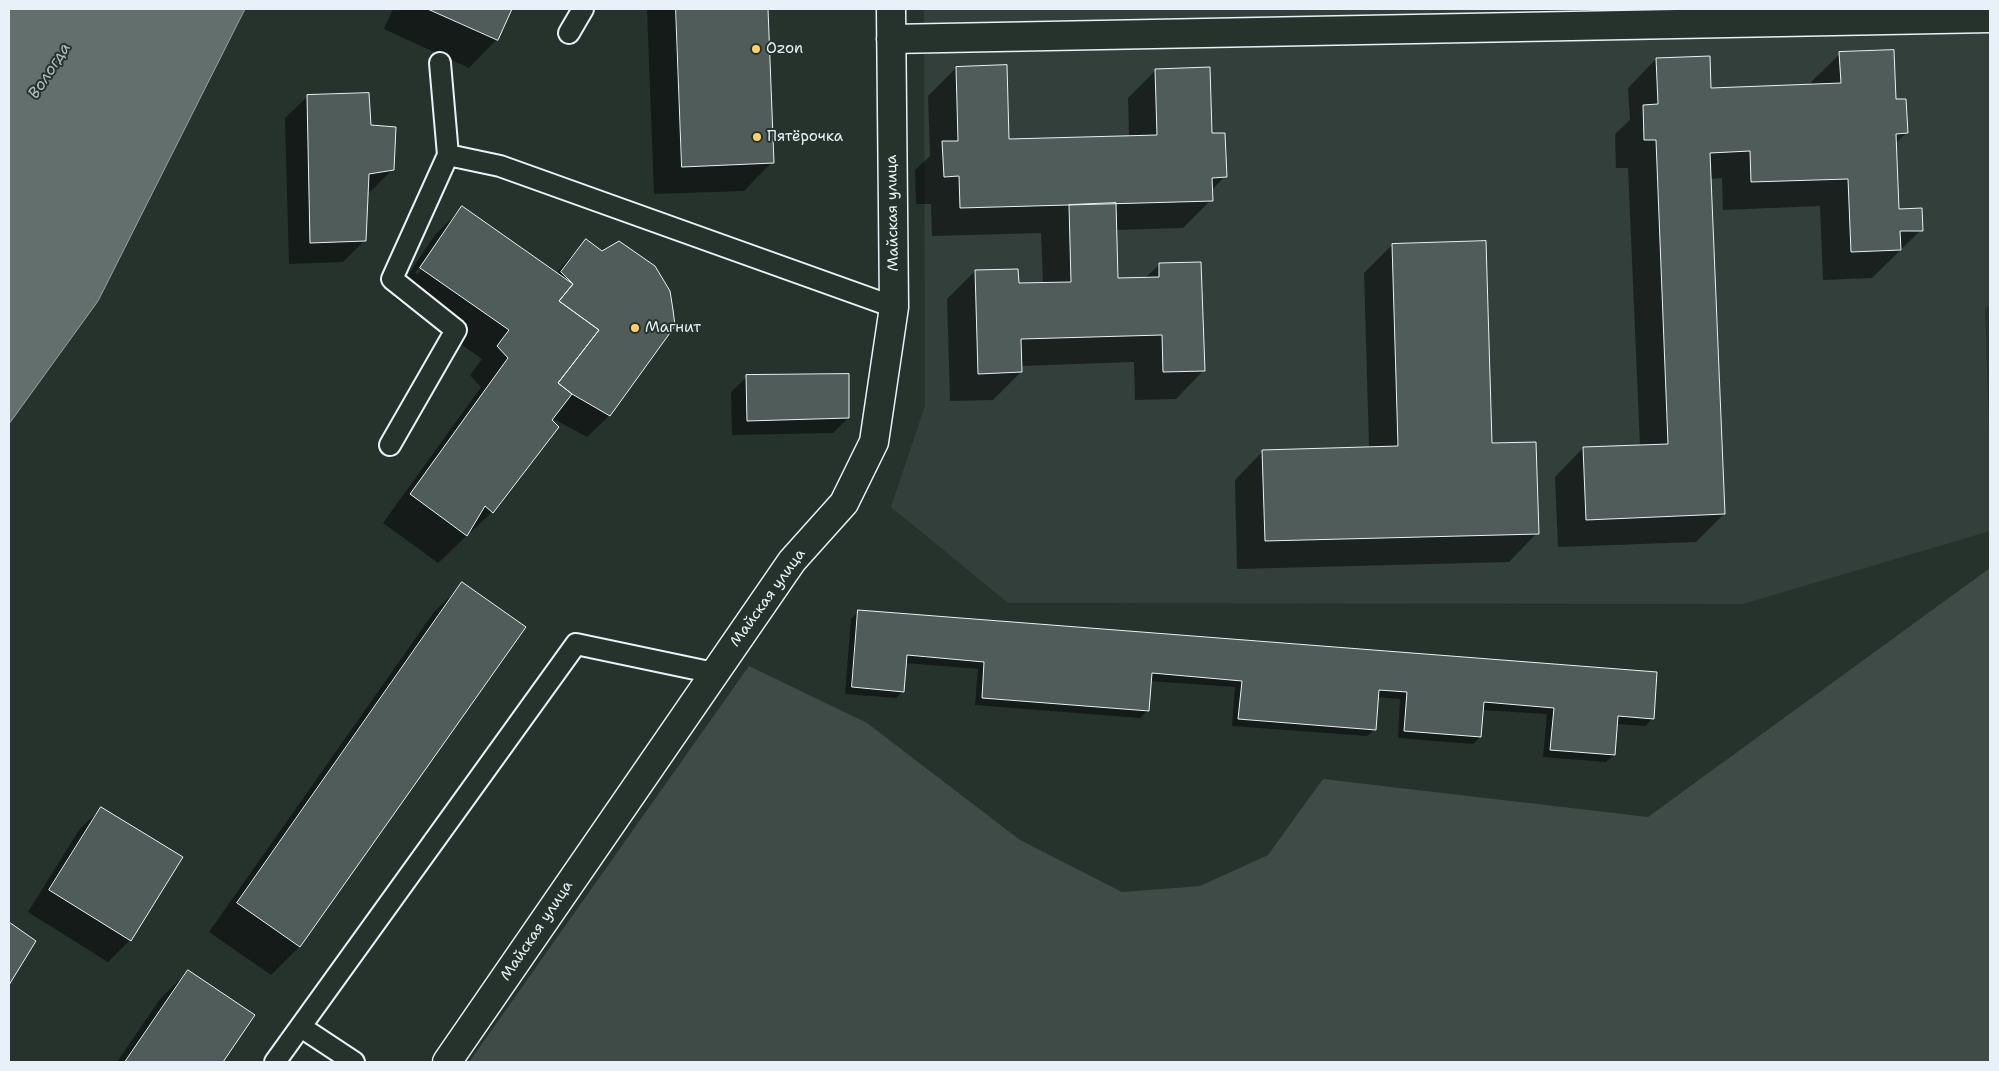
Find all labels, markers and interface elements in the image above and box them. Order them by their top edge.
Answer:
water label: Вологда [25,39,75,103]
place label: Ozon [766,40,803,58]
marker: Ozon [750,43,762,55]
place label: Пятёрочка [767,128,843,146]
marker: Пятёрочка [751,131,763,143]
street label: Майская улица [883,155,903,271]
place label: Магнит [645,319,701,337]
marker: Магнит [629,322,641,334]
street label: Майская улица [726,546,810,650]
street label: Майская улица [497,878,577,984]

